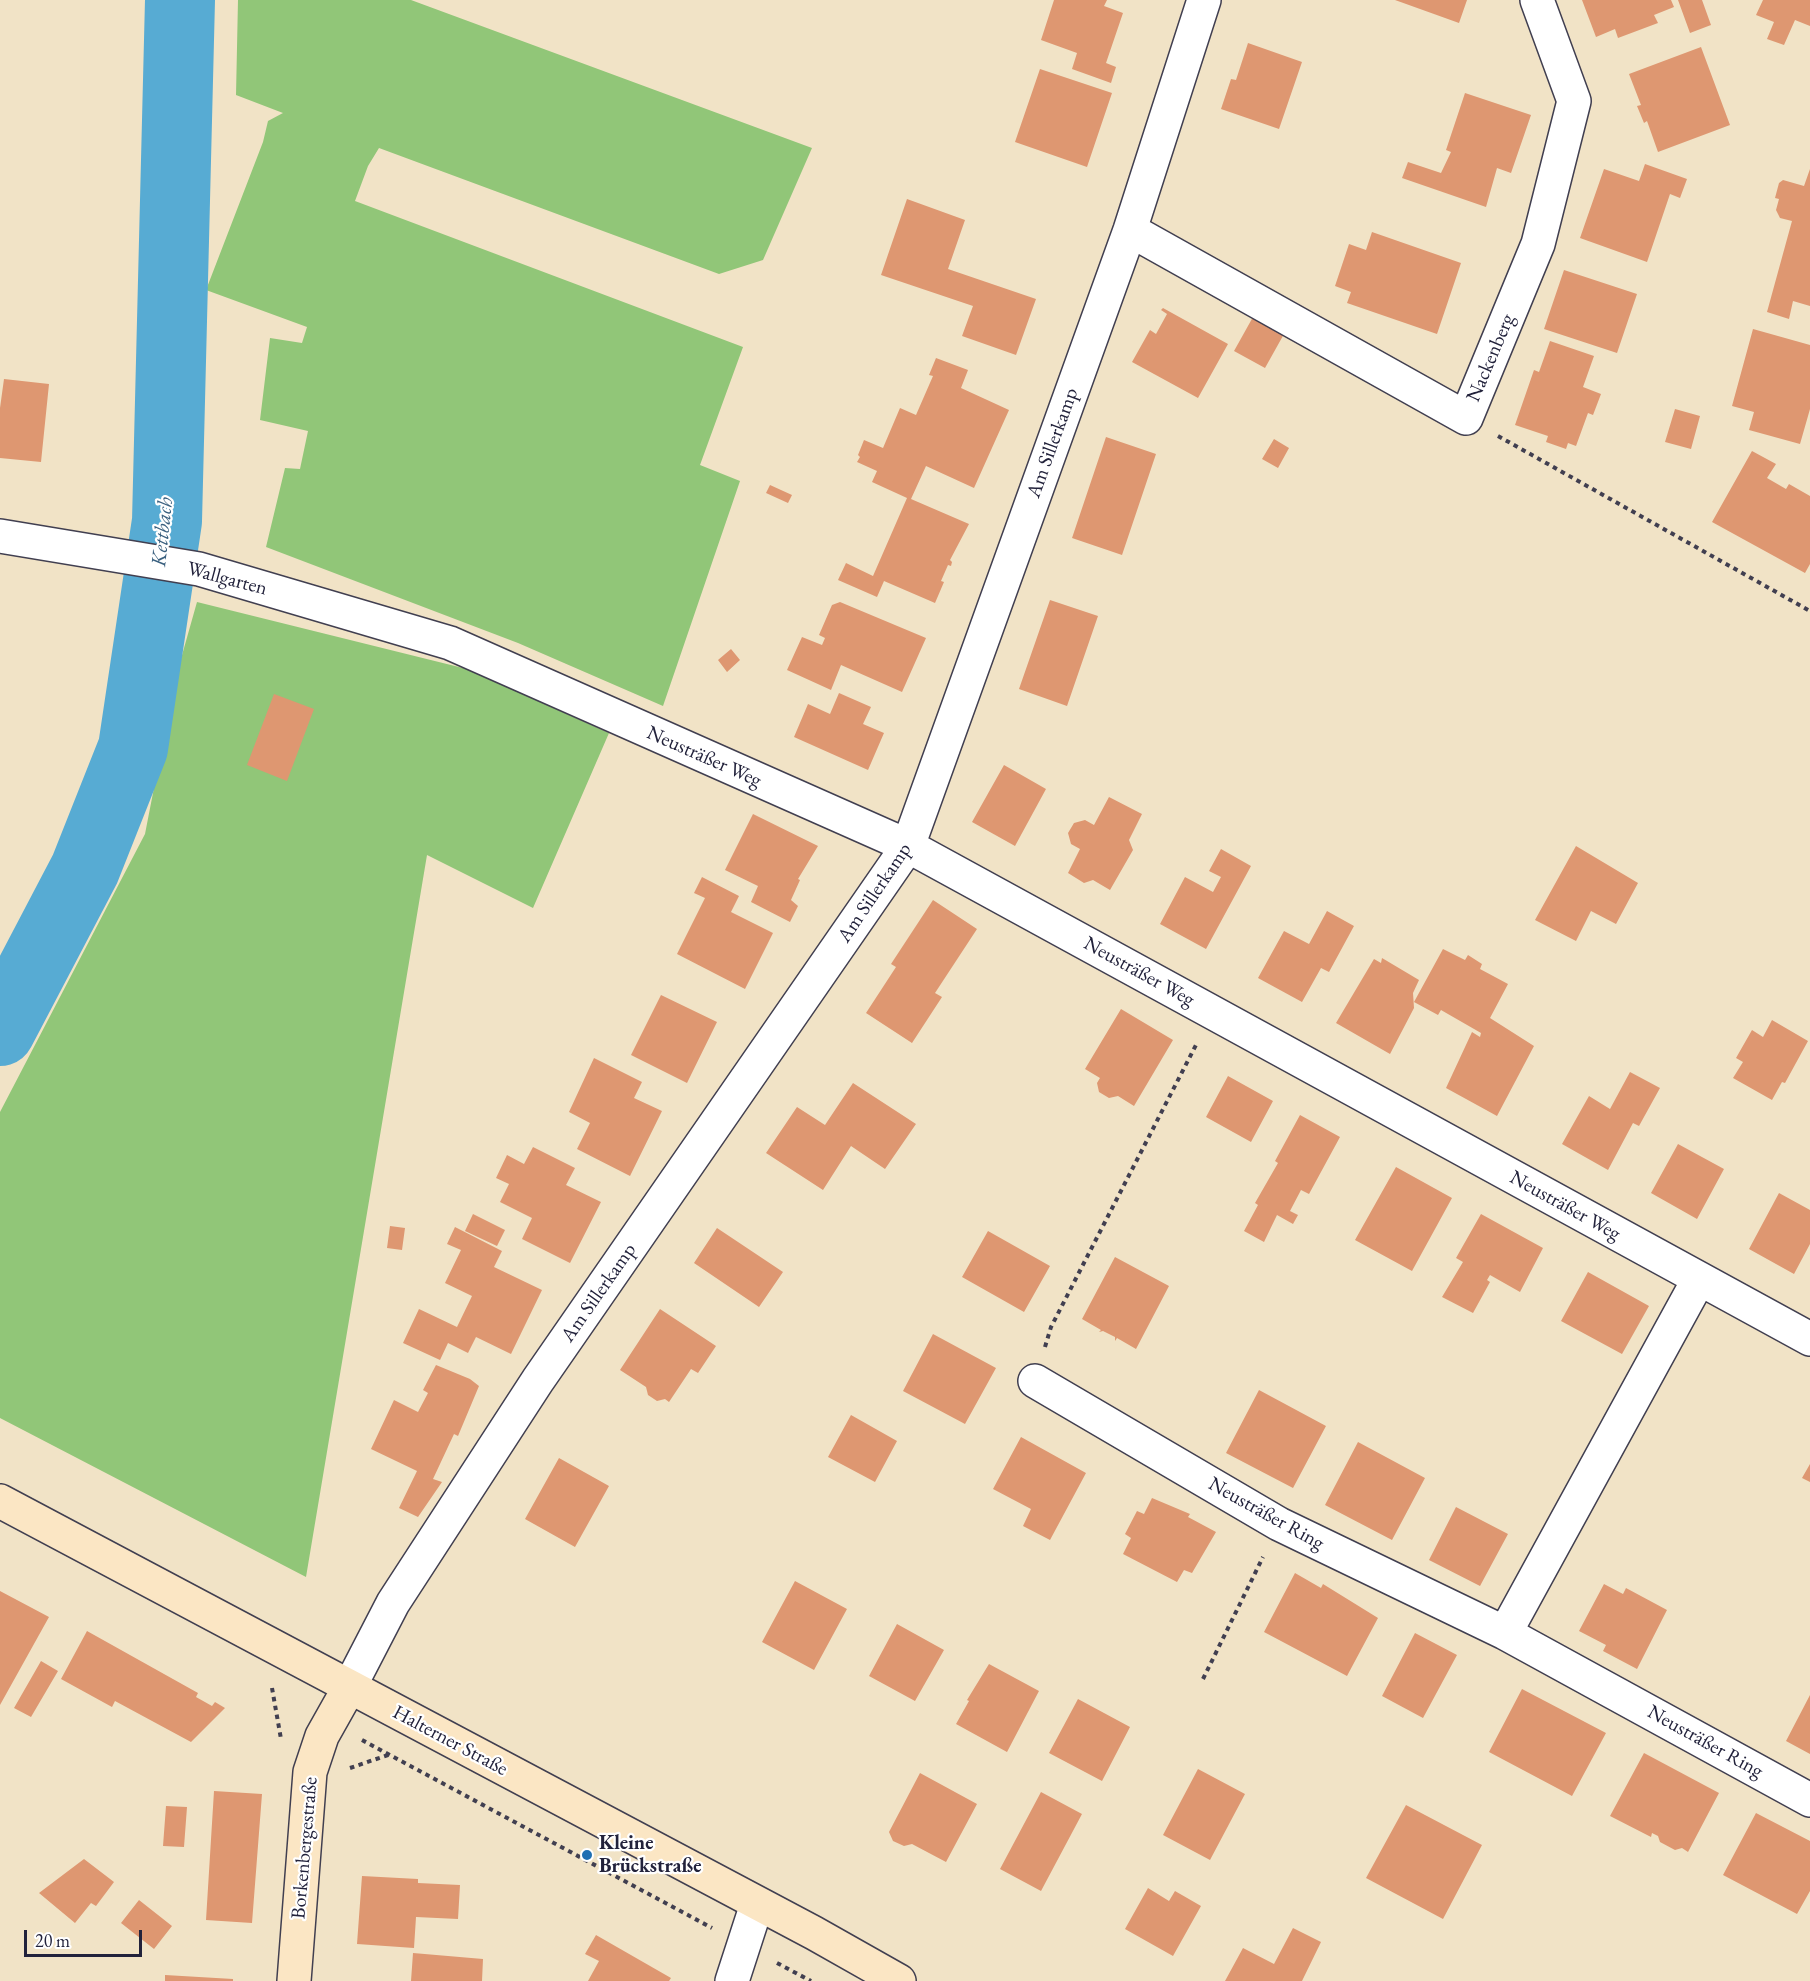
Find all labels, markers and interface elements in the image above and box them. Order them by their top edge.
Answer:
street label: Nackenberg [1462,310,1520,406]
street label: Am Sillerkamp [1022,385,1084,501]
water label: Kettbach [147,496,179,568]
street label: Wallgarten [184,557,270,601]
street label: Neusträßer Weg [643,721,765,793]
street label: Am Sillerkamp [833,839,917,947]
street label: Neusträßer Weg [1079,932,1199,1012]
street label: Neusträßer Weg [1505,1166,1625,1246]
street label: Am Sillerkamp [556,1239,642,1347]
street label: Neusträßer Ring [1204,1472,1328,1556]
street label: Neusträßer Ring [1643,1700,1767,1784]
street label: Halterner Straße [388,1701,512,1781]
street label: Borkenbergestraße [287,1776,323,1920]
place label: Kleine Brückstraße [599,1832,701,1879]
marker: Kleine Brückstraße [580,1848,594,1862]
scale bar [27,1918,146,1956]
text: 20 m [35,1929,70,1952]

